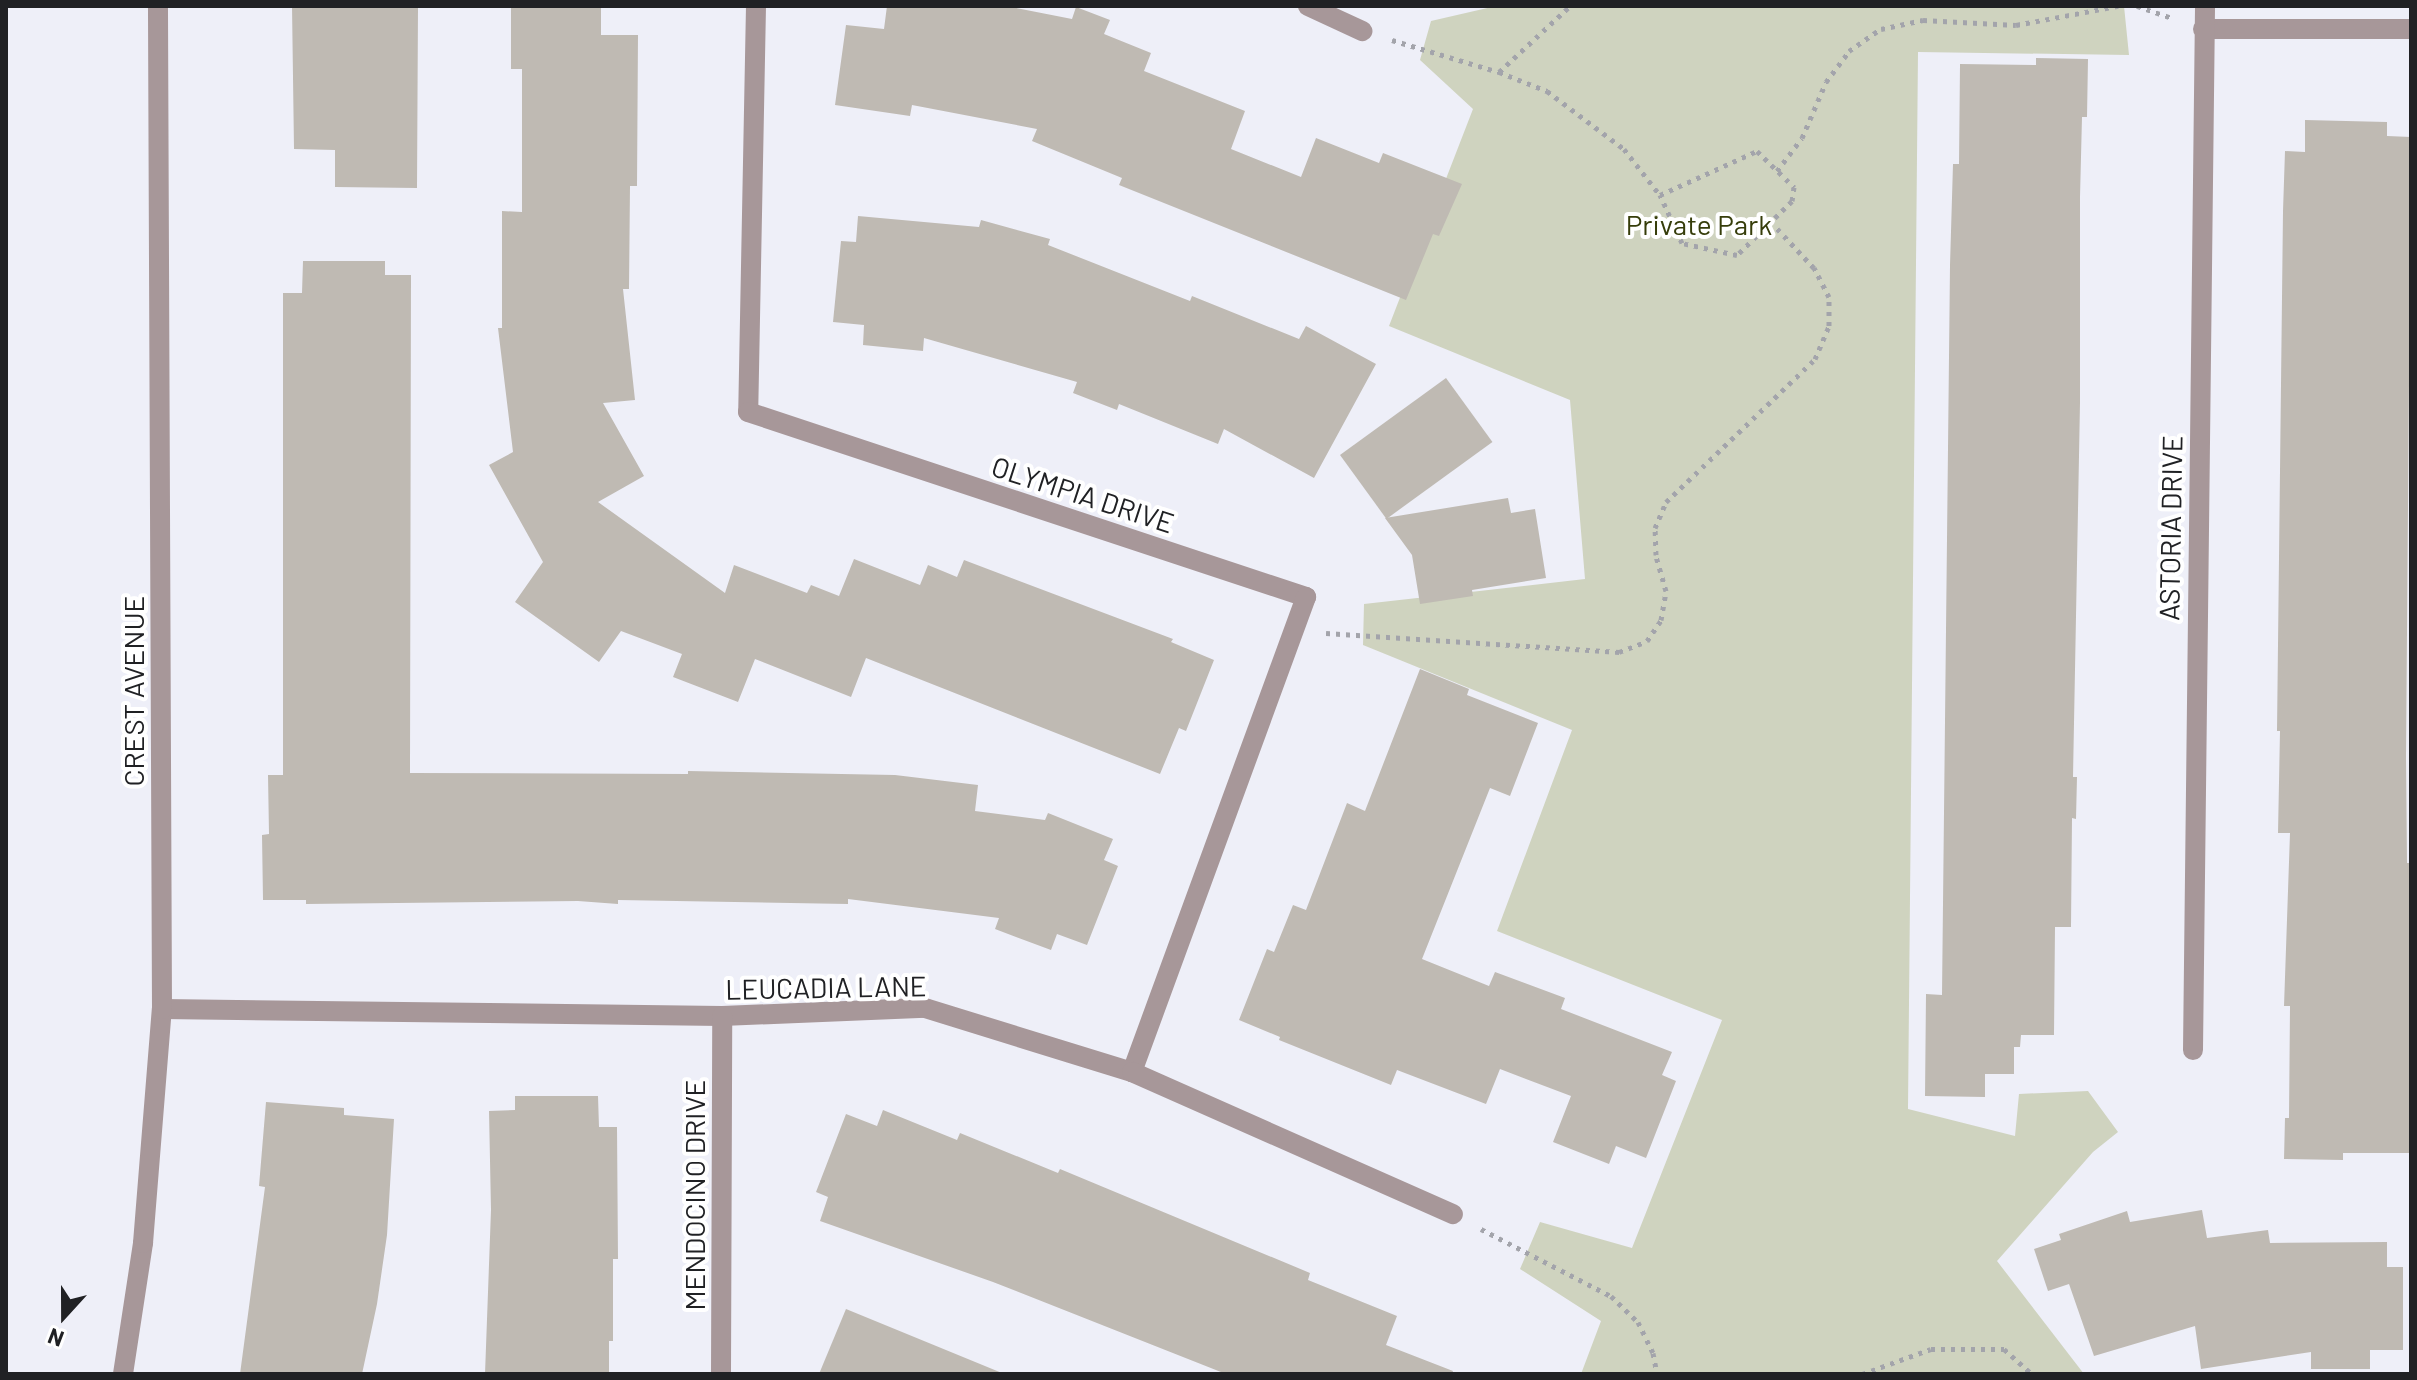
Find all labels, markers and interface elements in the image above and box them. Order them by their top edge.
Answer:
park label: Private Park [1626,207,1772,241]
street label: ASTORIA DRIVE [2152,435,2188,621]
street label: OLYMPIA DRIVE [988,449,1178,539]
street label: CREST AVENUE [116,595,150,787]
street label: LEUCADIA LANE [725,968,927,1006]
street label: MENDOCINO DRIVE [677,1079,711,1311]
north arrow [24,1276,104,1356]
text: N [44,1324,67,1353]

